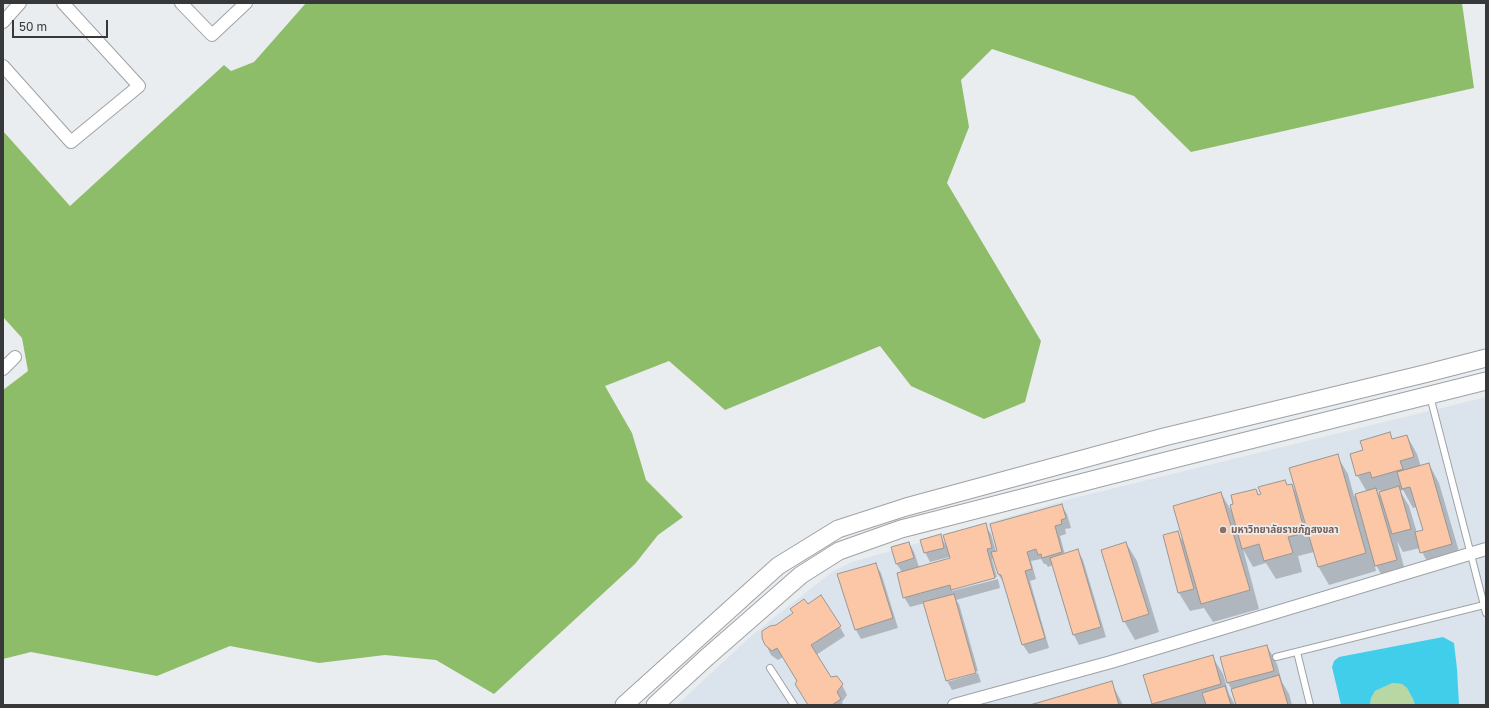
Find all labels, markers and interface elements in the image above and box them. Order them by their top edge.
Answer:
scale bar [14,12,110,38]
text: 50 m [19,19,47,34]
place label: มหาวิทยาลัยราชภัฏสงขลา [1231,524,1339,536]
marker: มหาวิทยาลัยราชภัฏสงขลา [1218,525,1228,535]

